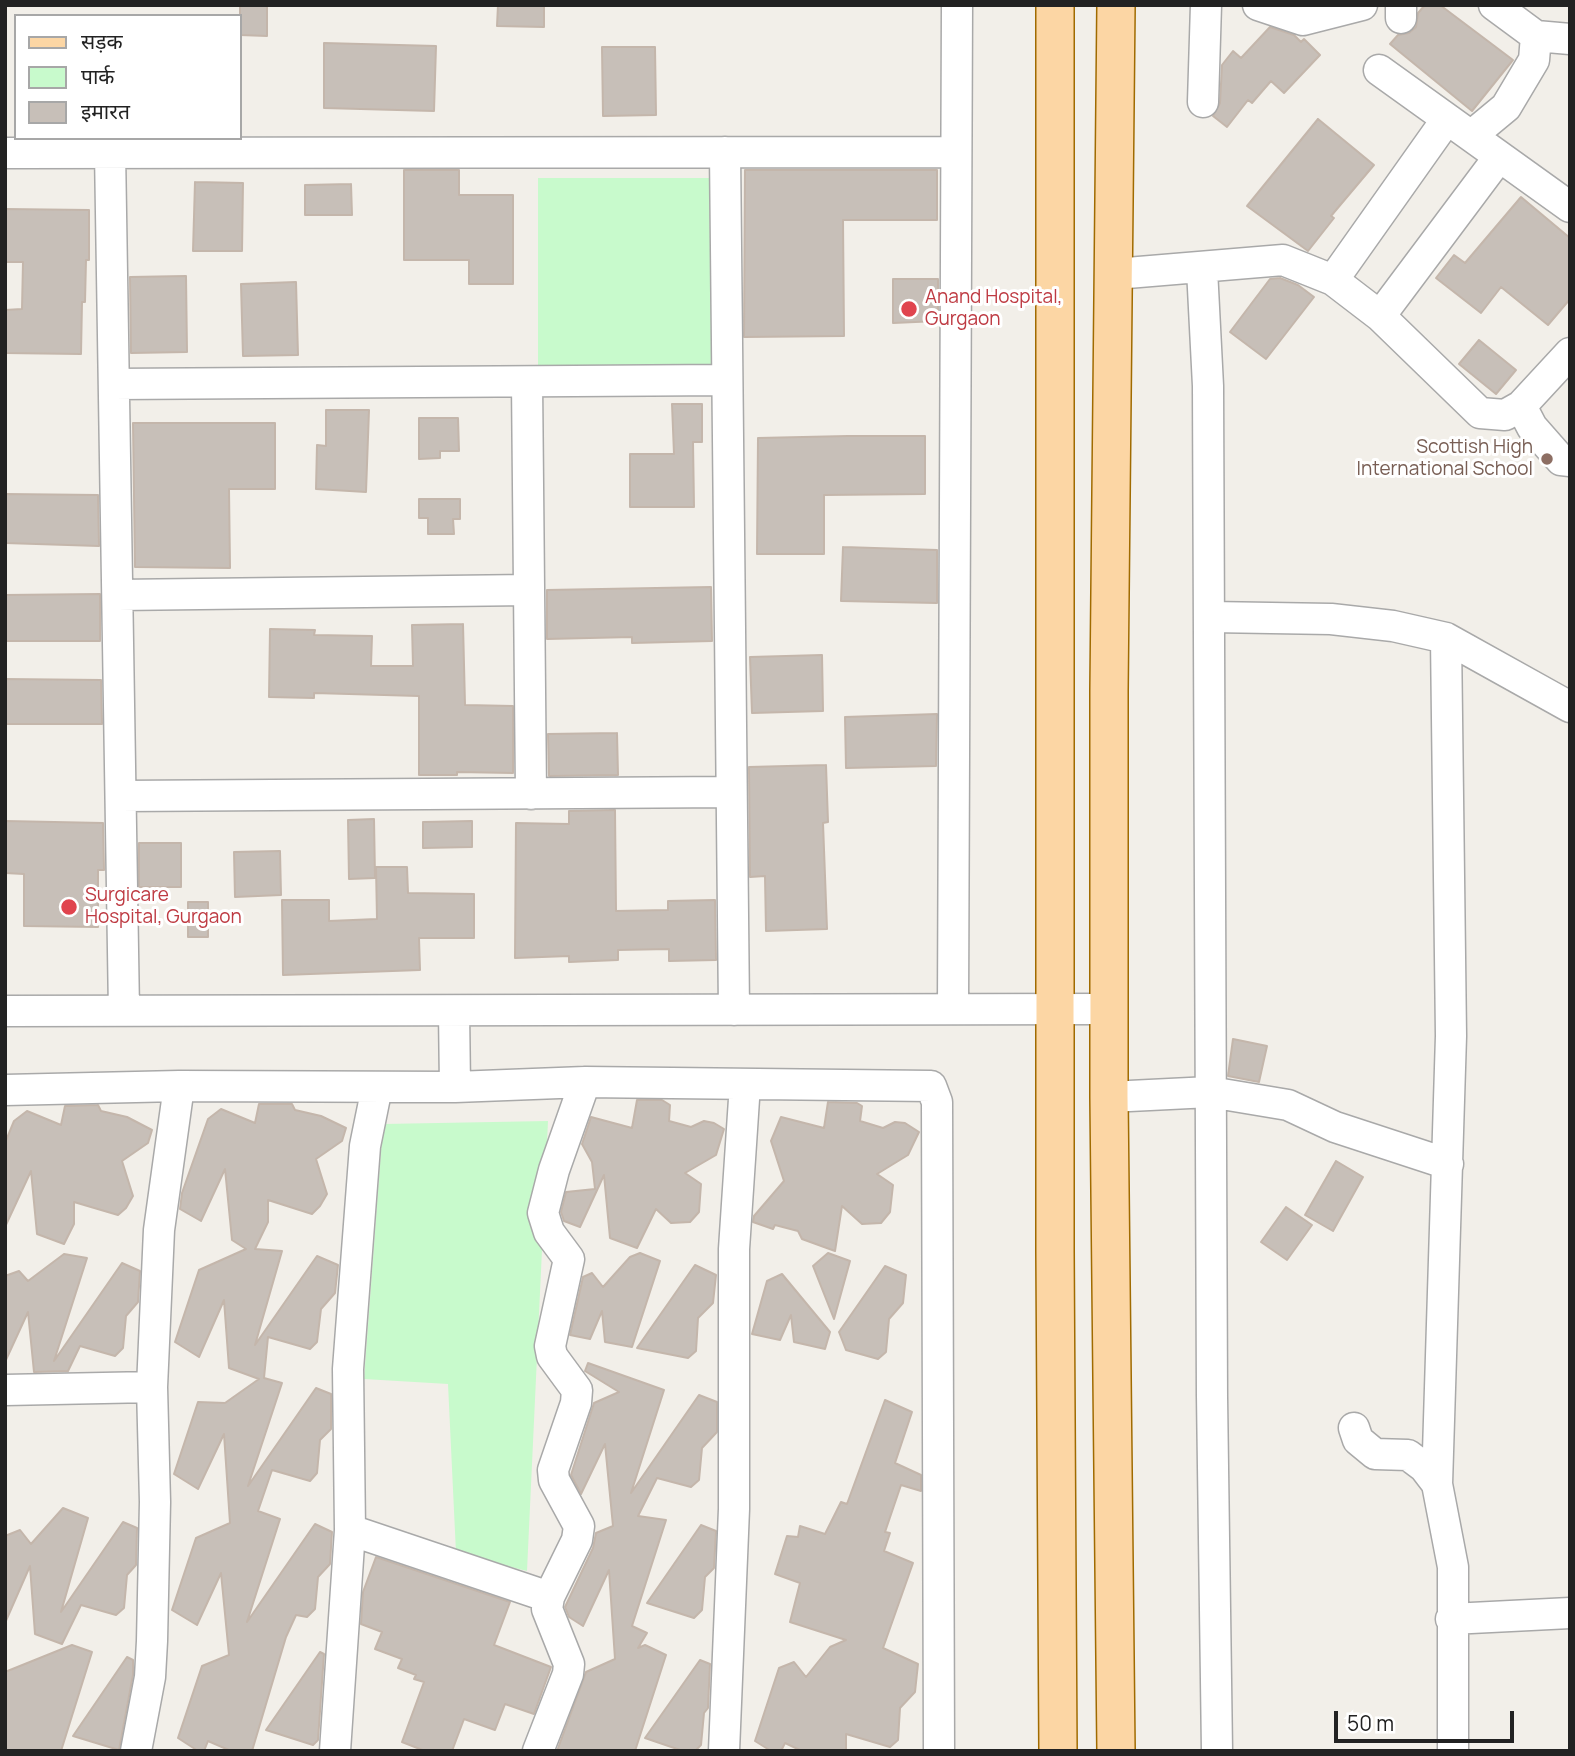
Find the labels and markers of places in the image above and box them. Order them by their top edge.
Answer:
place label: Anand Hospital, Gurgaon [925,287,1063,331]
marker: Anand Hospital, Gurgaon [899,299,919,319]
place label: Scottish High International School [1356,437,1533,481]
marker: Scottish High International School [1539,451,1555,467]
place label: Surgicare Hospital, Gurgaon [85,885,242,929]
marker: Surgicare Hospital, Gurgaon [59,897,79,917]

